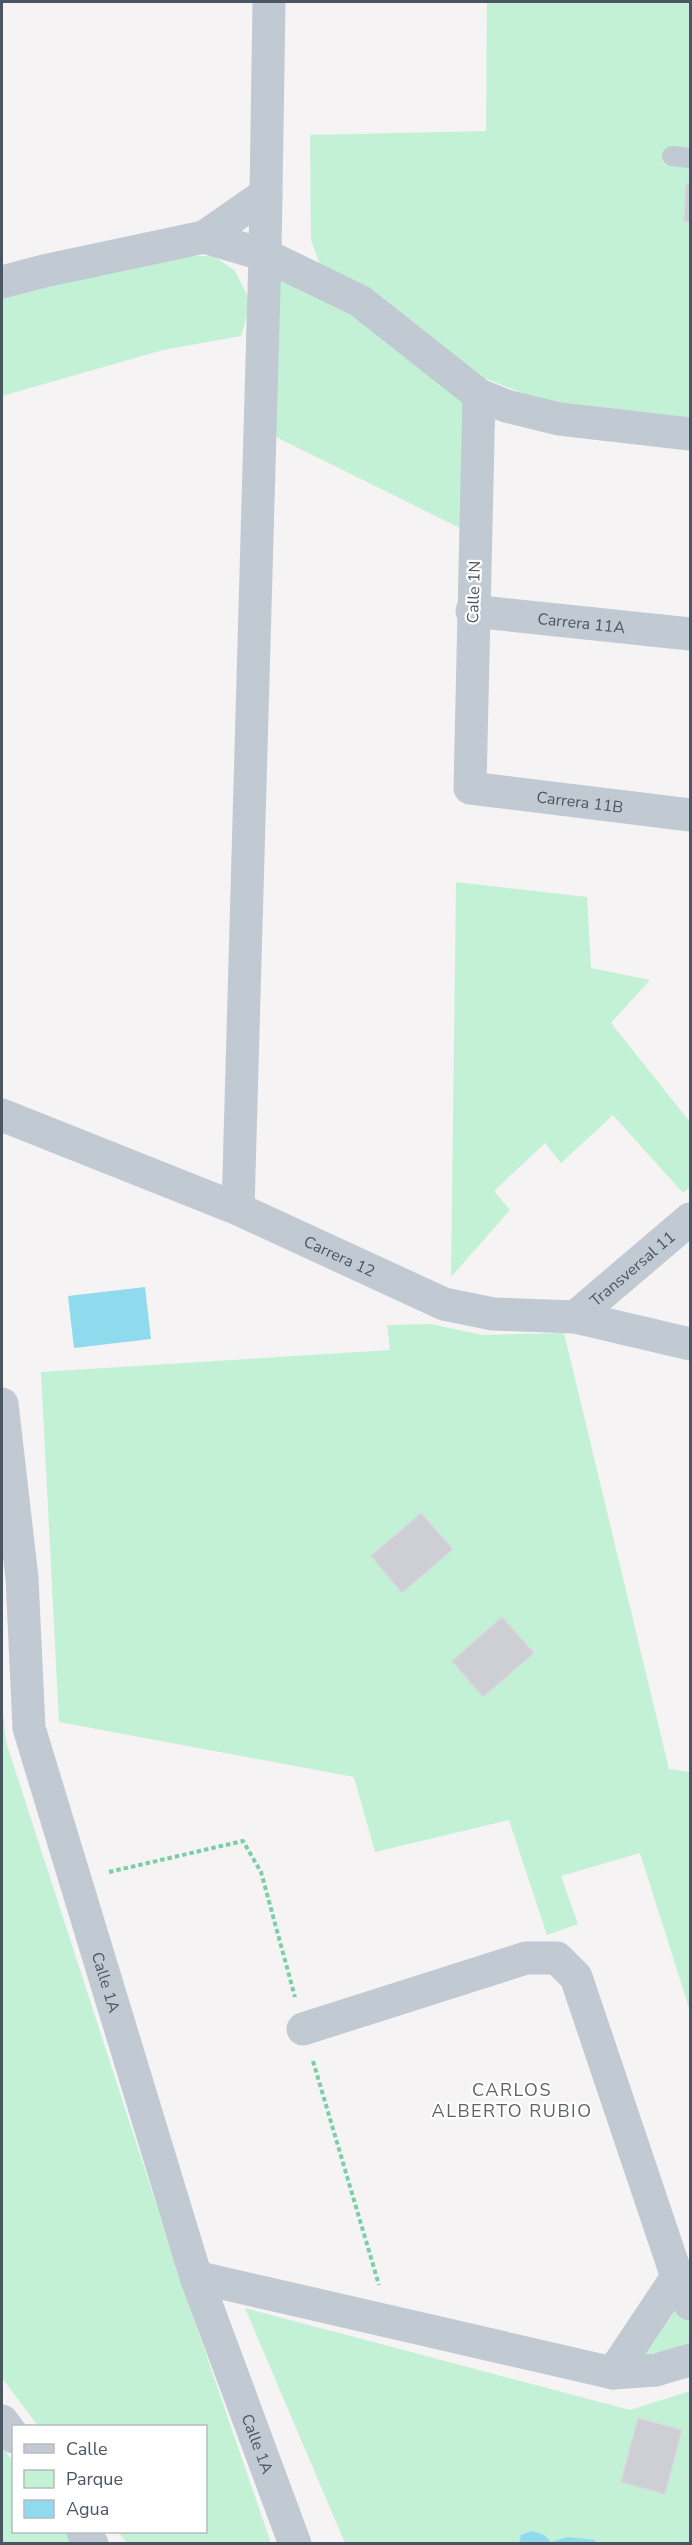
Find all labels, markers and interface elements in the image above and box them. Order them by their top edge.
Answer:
street label: Calle 1N [462,560,486,624]
street label: Carrera 11A [536,608,627,639]
street label: Carrera 11B [535,786,625,819]
street label: Transversal 11 [585,1226,680,1312]
street label: Carrera 12 [300,1231,379,1283]
street label: Calle 1A [86,1949,125,2016]
district label: CARLOS ALBERTO RUBIO [432,2078,592,2123]
street label: Calle 1A [236,2411,278,2477]
legend [12,2425,207,2533]
text: Calle [66,2437,108,2461]
text: Parque [66,2467,123,2491]
text: Agua [66,2497,109,2521]

